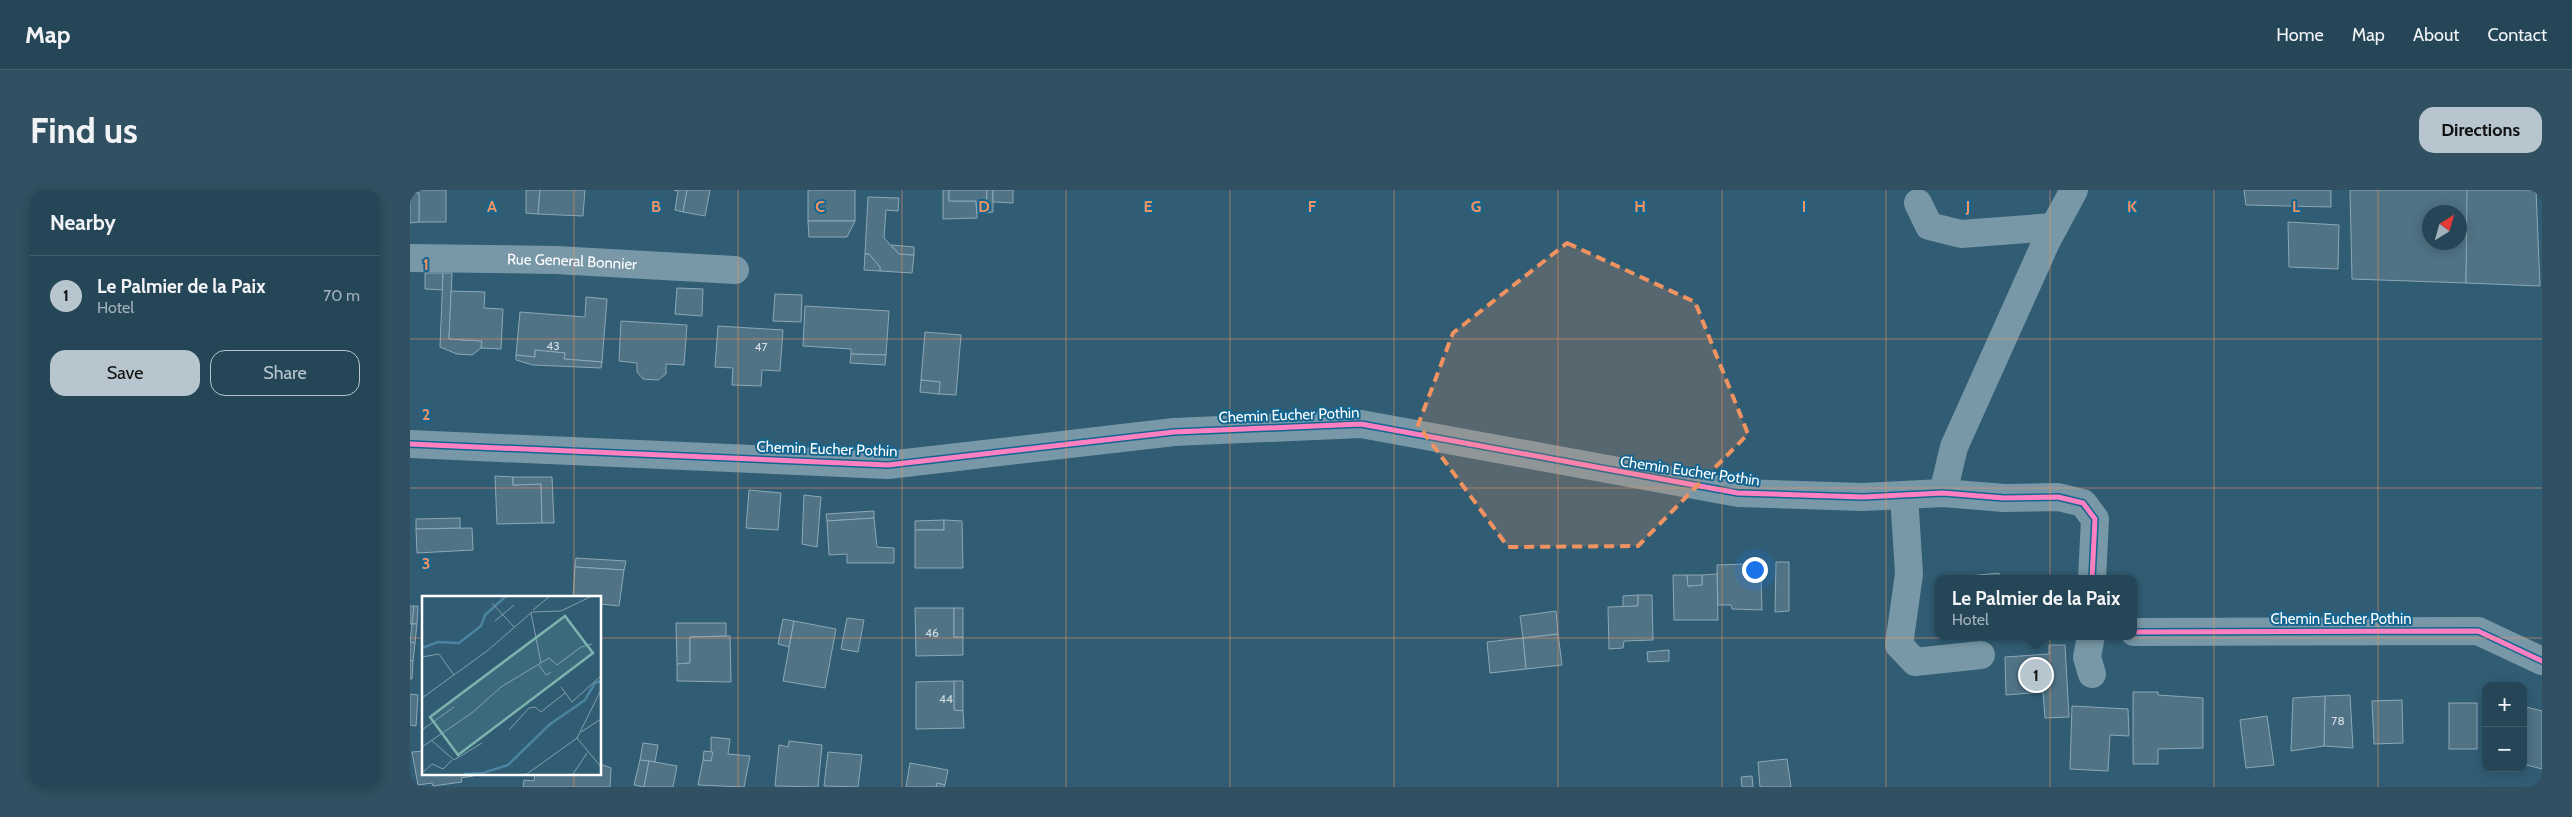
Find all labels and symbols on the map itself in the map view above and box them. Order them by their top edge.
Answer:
text: A [487,197,497,216]
text: B [651,197,661,216]
text: C [815,197,825,216]
text: D [978,197,990,216]
text: E [1143,197,1153,216]
text: F [1308,197,1317,216]
text: G [1471,197,1481,216]
text: H [1634,197,1646,216]
text: I [1802,197,1806,216]
text: J [1965,197,1970,216]
text: K [2127,197,2137,216]
text: L [2292,197,2300,216]
north arrow [2422,205,2467,250]
street label: Rue General Bonnier [507,250,638,274]
text: 1 [423,255,429,274]
house number: 43 [546,338,560,353]
house number: 47 [755,339,767,354]
street label: Chemin Eucher Pothin [1218,404,1360,426]
text: 2 [422,405,430,424]
street label: Chemin Eucher Pothin [756,438,898,460]
street label: Chemin Eucher Pothin [1619,452,1761,490]
text: 3 [422,554,430,573]
your location [1742,557,1768,583]
inset map [422,596,601,774]
street label: Chemin Eucher Pothin [2270,610,2412,628]
house number: 46 [925,625,939,640]
pin: 1 [2020,656,2052,694]
house number: 44 [939,691,953,706]
house number: 78 [2331,713,2345,728]

